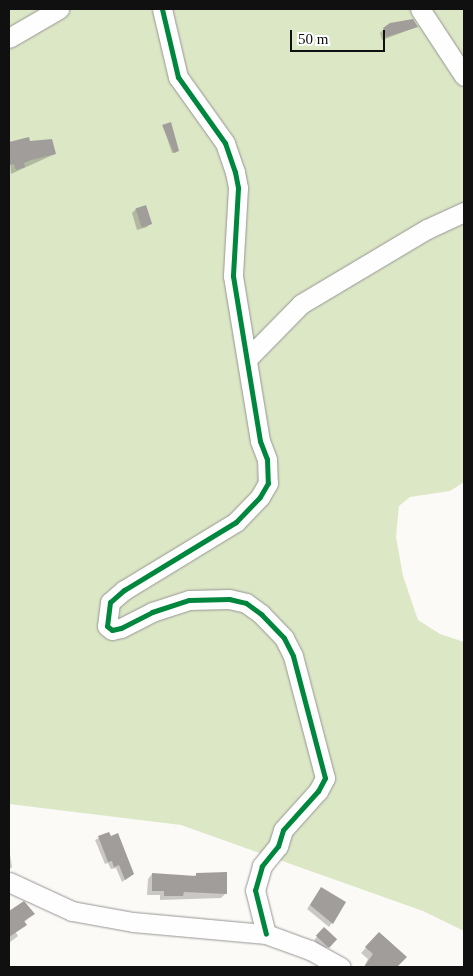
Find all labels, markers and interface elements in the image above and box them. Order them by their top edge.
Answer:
scale bar [293,20,388,52]
text: 50 m [298,31,328,47]

